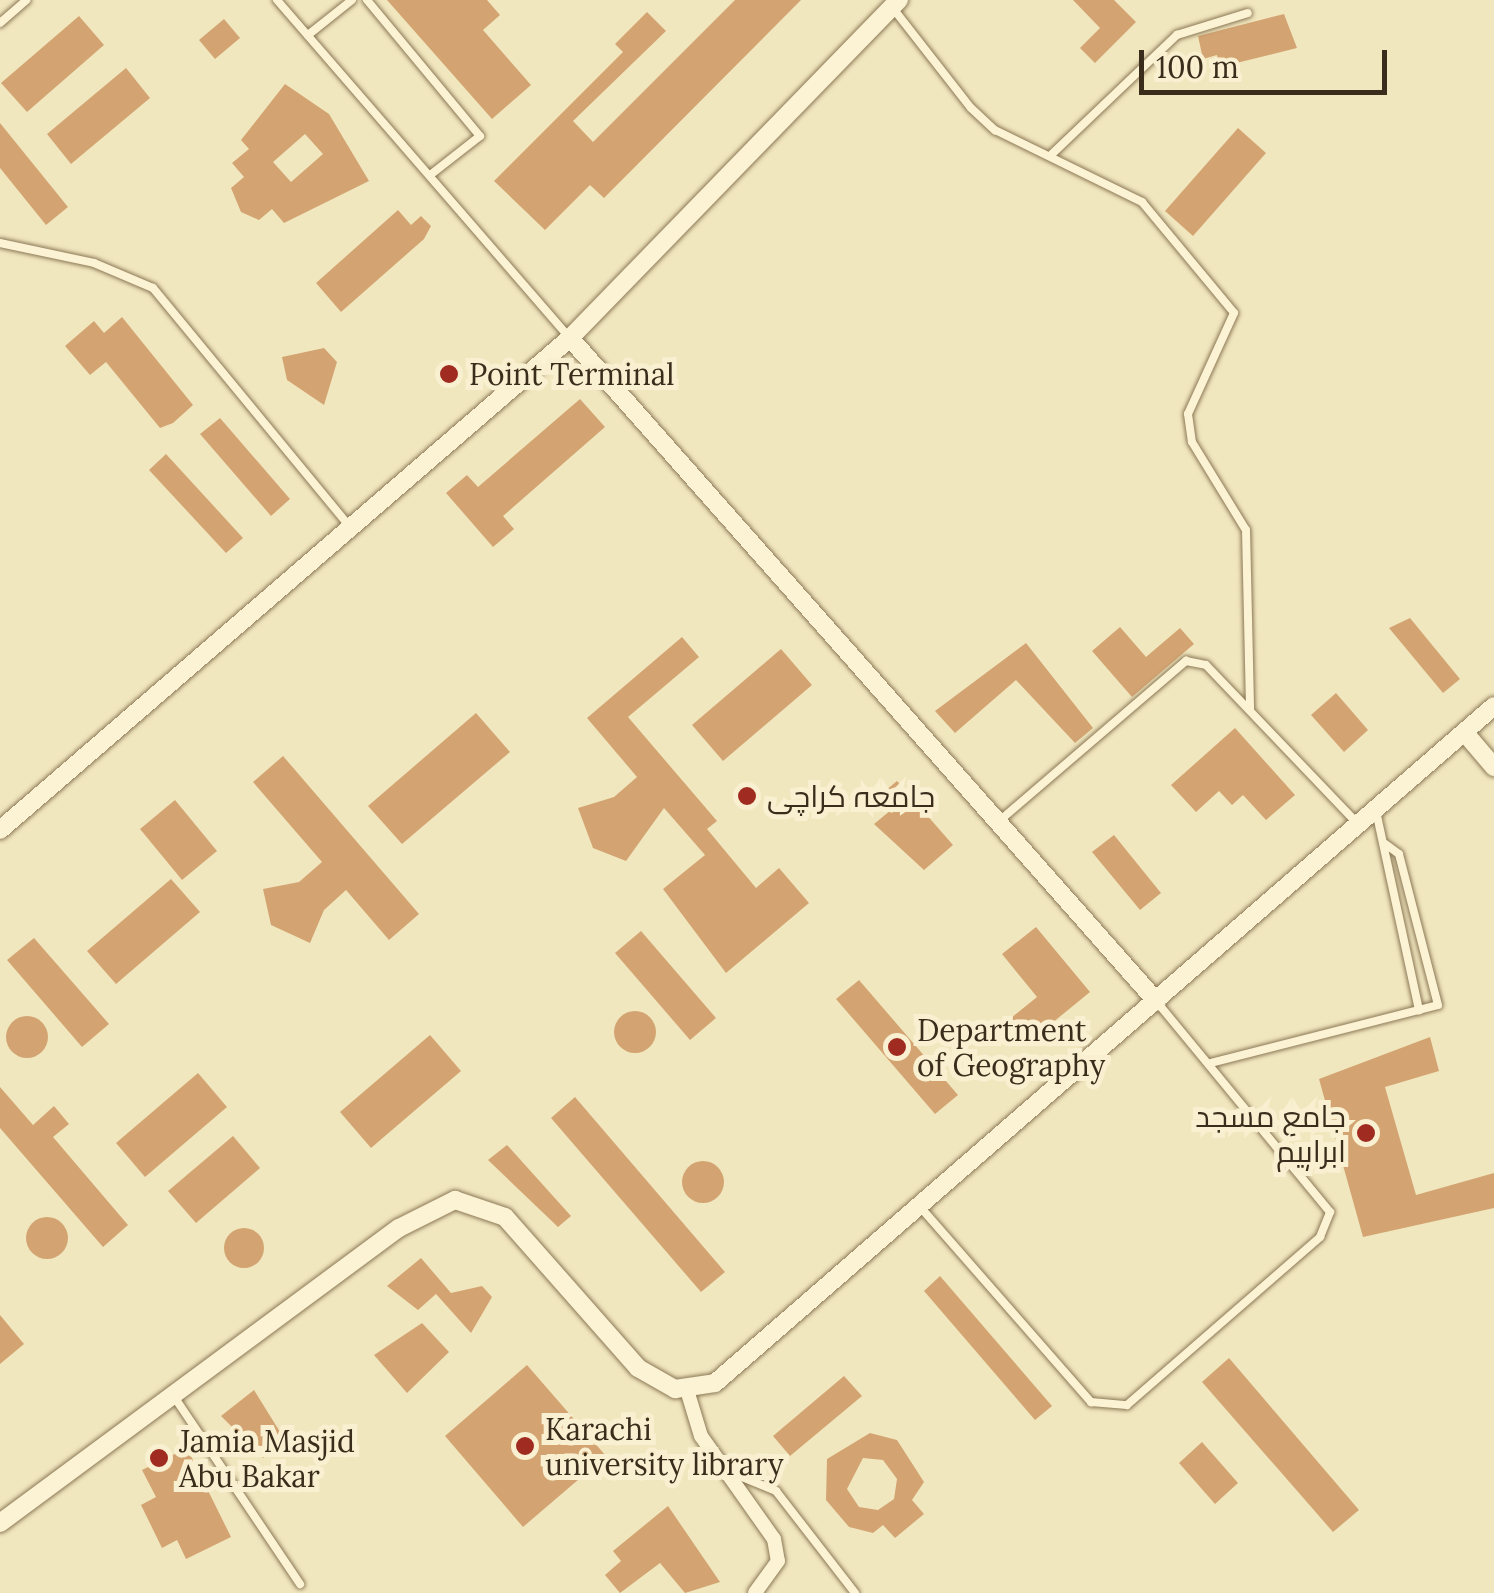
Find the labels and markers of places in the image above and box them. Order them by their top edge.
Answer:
place label: Point Terminal [469,356,674,392]
marker: Point Terminal [438,363,460,385]
place label: جامعہ کراچی [767,778,935,814]
marker: جامعہ کراچی [736,785,758,807]
place label: Department of Geography [917,1012,1105,1082]
marker: Department of Geography [886,1036,908,1058]
place label: جامع مسجد ابراہیم [1195,1098,1346,1168]
marker: جامع مسجد ابراہیم [1355,1122,1377,1144]
place label: Karachi university library [545,1411,784,1482]
place label: Jamia Masjid Abu Bakar [179,1423,355,1494]
marker: Karachi university library [514,1435,536,1457]
marker: Jamia Masjid Abu Bakar [148,1447,170,1469]

